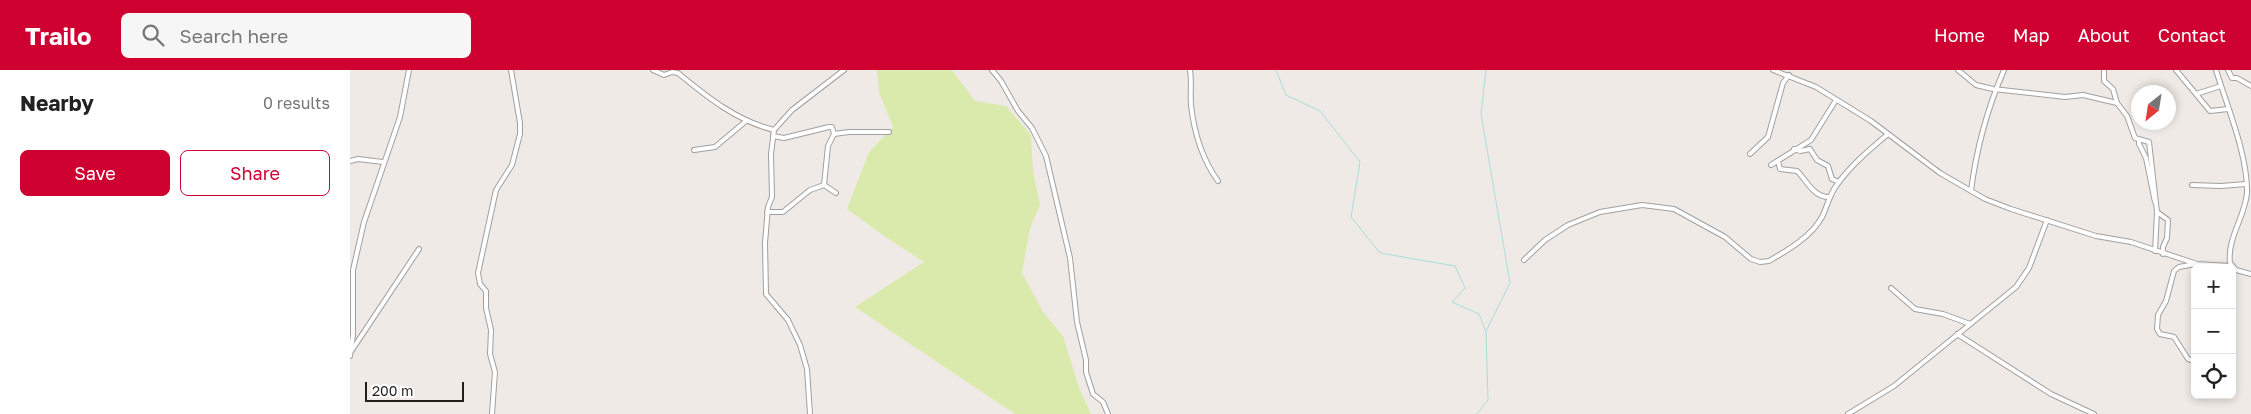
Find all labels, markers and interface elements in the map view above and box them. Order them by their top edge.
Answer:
search box [121,13,471,58]
text: Trailo [25,21,91,50]
icon: search [139,21,167,49]
text: Search here [179,24,288,47]
text: Home [1934,24,1985,46]
text: Map [2013,24,2050,46]
text: About [2078,24,2130,46]
text: Contact [2158,24,2226,46]
north arrow [2131,85,2176,130]
text: Nearby [20,90,94,116]
text: 0 results [263,93,330,113]
button: Save [20,150,170,196]
button: Share [180,150,330,196]
map controls [2191,264,2236,399]
button: + [2191,264,2236,309]
button: − [2191,309,2236,354]
button: locate [2191,354,2236,399]
scale bar [365,379,464,402]
text: 200 m [372,382,413,399]

